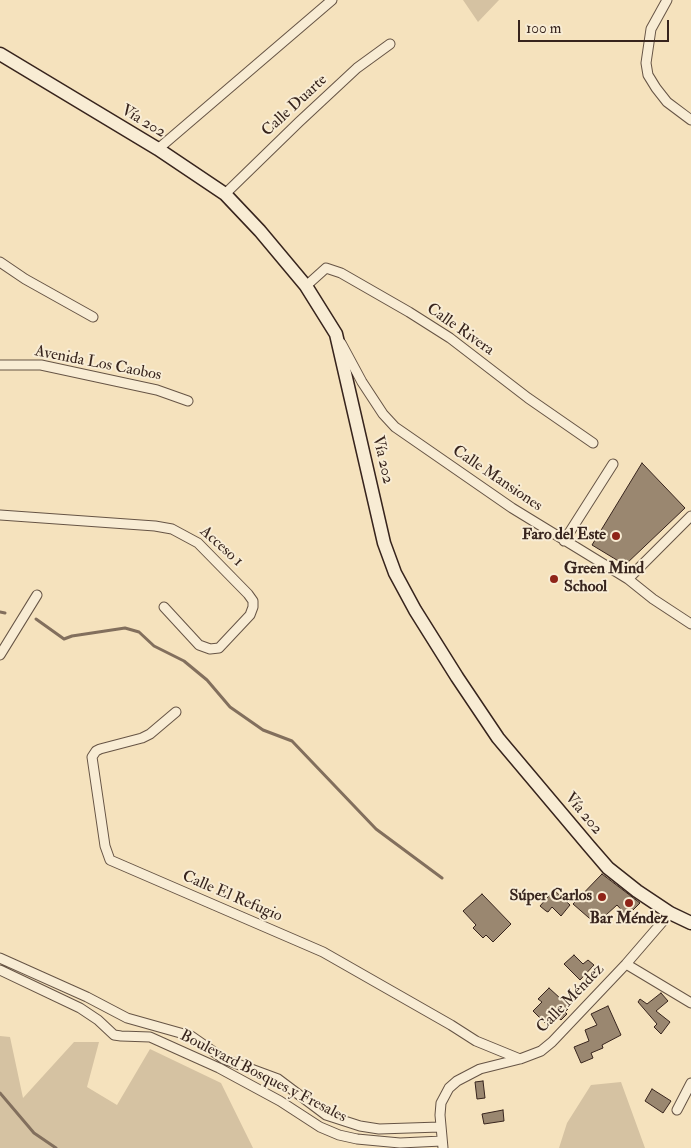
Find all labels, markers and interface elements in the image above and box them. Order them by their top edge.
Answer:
scale bar [521,10,672,42]
text: 100 m [526,19,561,38]
street label: Calle Duarte [258,71,332,141]
street label: Vía 202 [117,101,169,143]
street label: Calle Rivera [423,300,497,360]
street label: Avenida Los Caobos [33,342,163,386]
street label: Vía 202 [367,434,397,486]
street label: Calle Mansiones [448,442,546,516]
street label: Acceso 1 [195,522,247,572]
place label: Faro del Este [522,526,606,546]
marker: Faro del Este [610,530,622,542]
place label: Green Mind School [564,560,644,598]
marker: Green Mind School [548,573,560,585]
street label: Vía 202 [560,789,606,839]
street label: Calle El Refugio [179,867,285,927]
place label: Súper Carlos [509,887,592,907]
marker: Súper Carlos [596,891,608,903]
marker: Bar Méndez [623,897,635,909]
place label: Bar Méndez [590,910,668,930]
street label: Calle Méndez [533,960,609,1038]
street label: Boulevard Bosques y Fresales [176,1027,350,1127]

